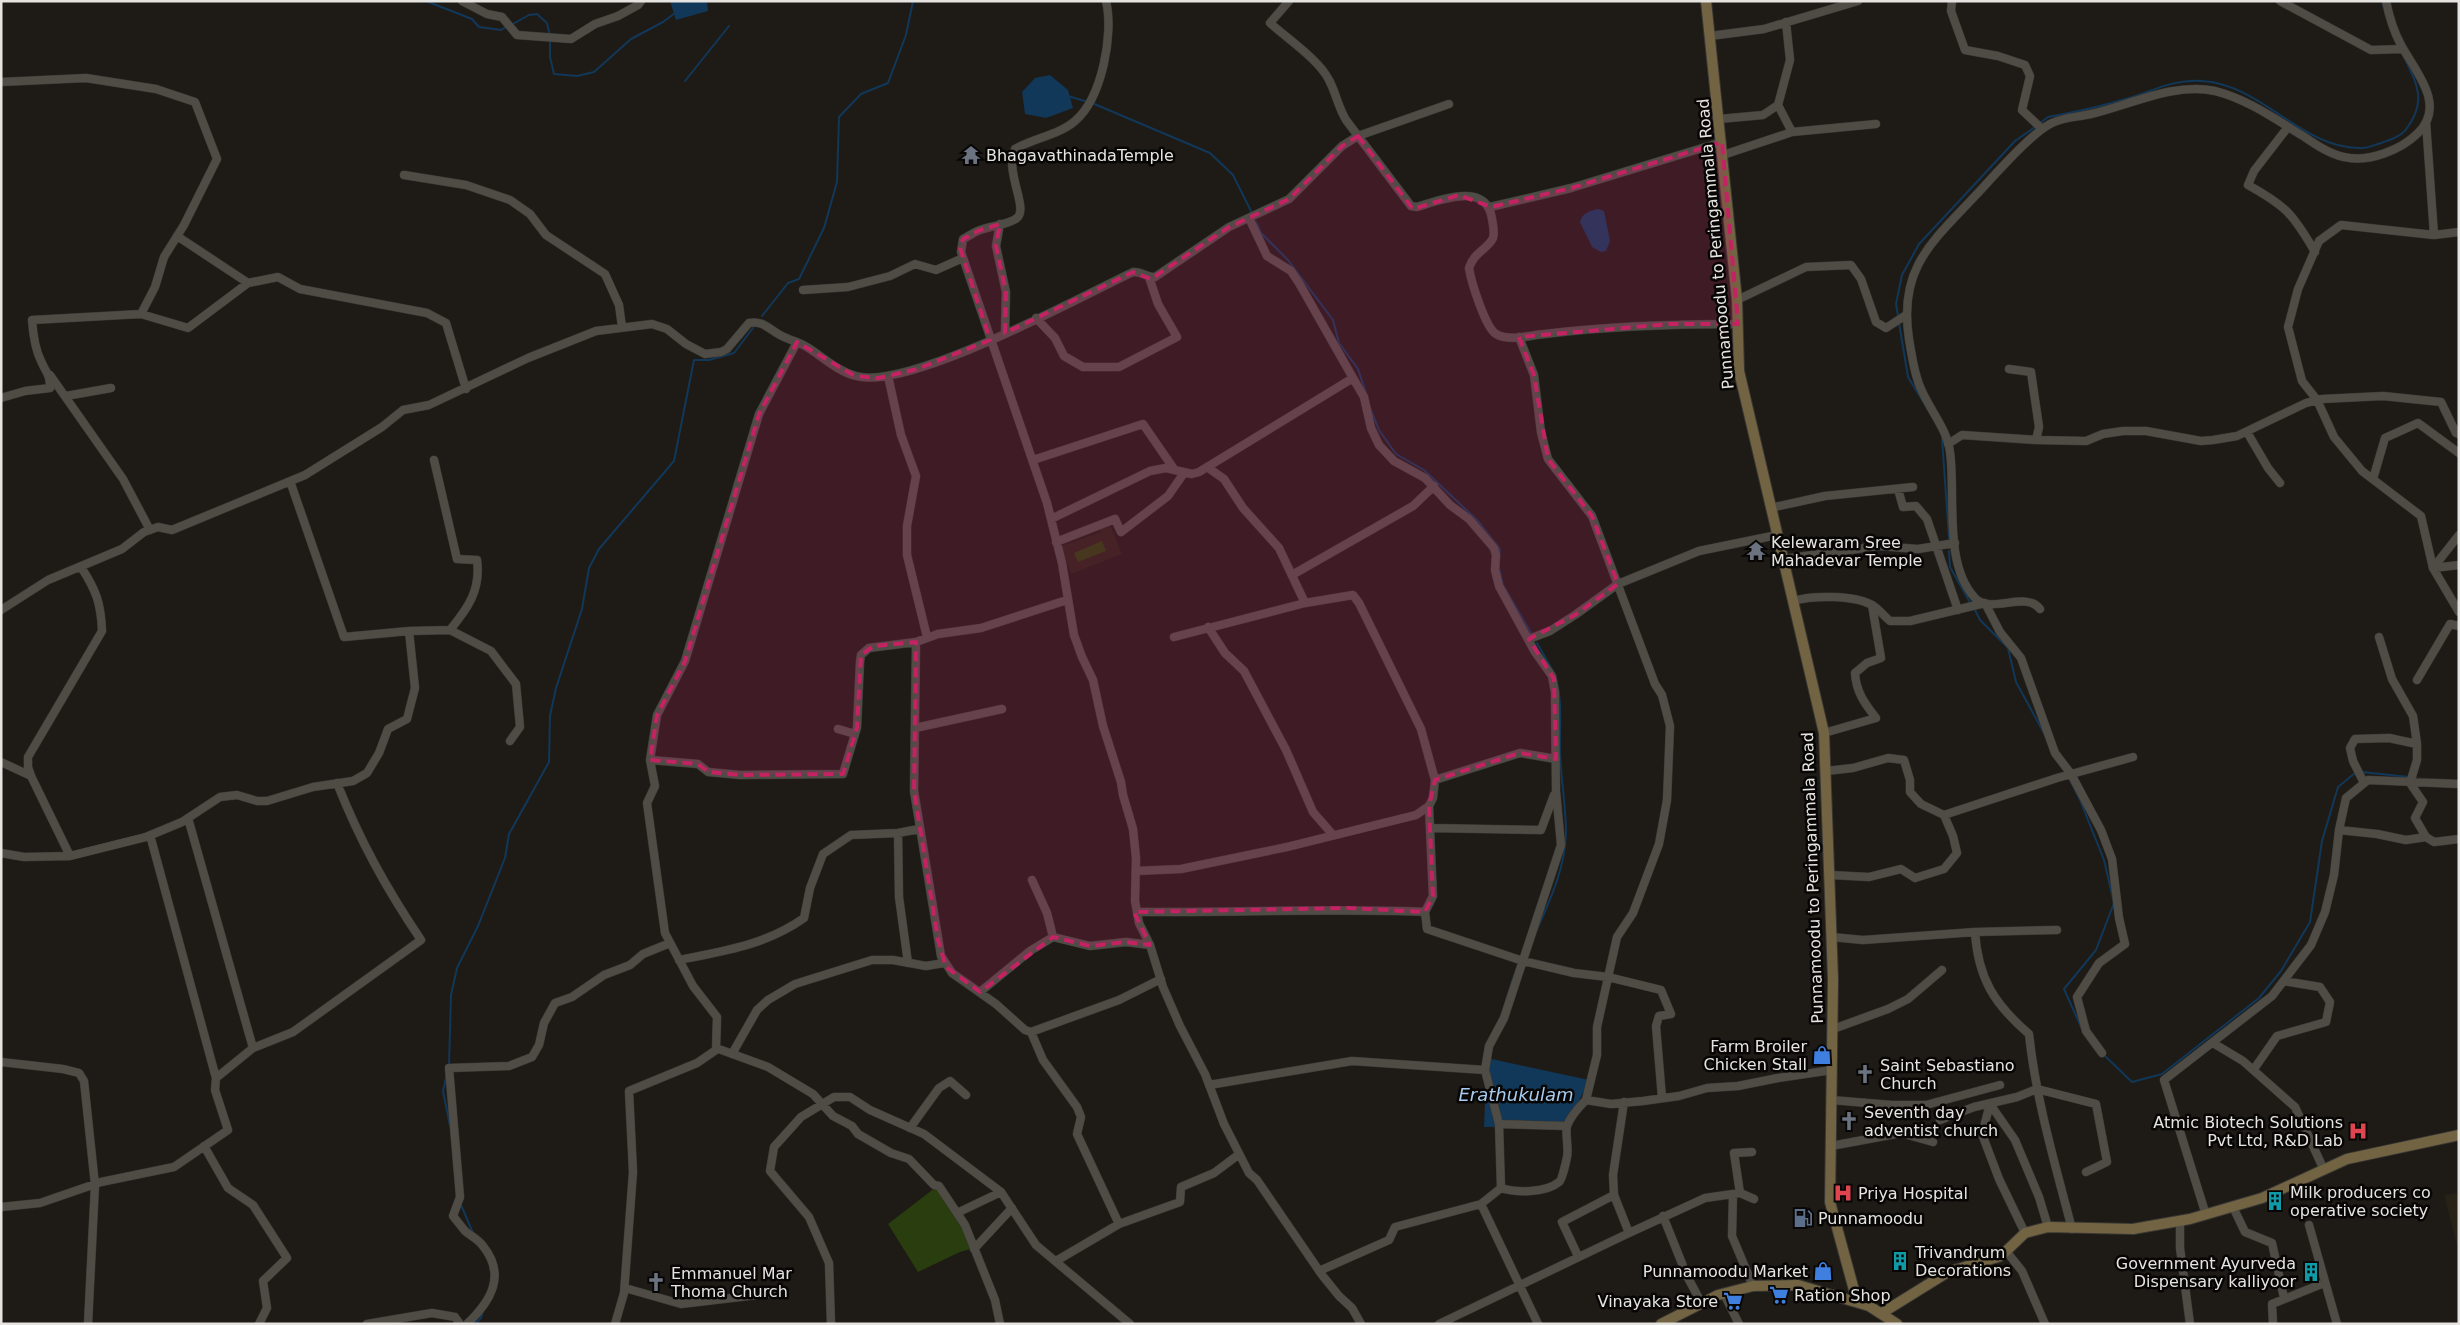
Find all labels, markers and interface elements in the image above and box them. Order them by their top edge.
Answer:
street label: Punnamoodu to Peringammala Road [1693,98,1738,390]
temple icon: BhagavathinadaTemple [960,144,982,166]
place label: BhagavathinadaTemple [986,146,1174,165]
place label: Kelewaram Sree Mahadevar Temple [1771,533,1922,570]
temple icon: Kelewaram Sree Mahadevar Temple [1745,540,1767,562]
street label: Punnamoodu to Peringammala Road [1798,732,1827,1024]
place label: Farm Broiler Chicken Stall [1704,1037,1807,1074]
shop icon: Farm Broiler Chicken Stall [1811,1044,1833,1066]
place label: Saint Sebastiano Church [1880,1056,2015,1093]
church icon: Saint Sebastiano Church [1854,1063,1876,1085]
water label: Erathukulam [1458,1084,1574,1105]
place label: Seventh day adventist church [1864,1103,1998,1140]
church icon: Seventh day adventist church [1838,1110,1860,1132]
place label: Atmic Biotech Solutions Pvt Ltd, R&D Lab [2153,1113,2343,1150]
hospital icon: Atmic Biotech Solutions Pvt Ltd, R&D Lab [2347,1120,2369,1142]
hospital icon: Priya Hospital [1832,1182,1854,1204]
place label: Milk producers co operative society [2290,1183,2431,1220]
place label: Priya Hospital [1858,1184,1968,1203]
building icon: Milk producers co operative society [2264,1190,2286,1212]
fuel station icon: Punnamoodu [1792,1207,1814,1229]
place label: Punnamoodu [1818,1209,1923,1228]
place label: Trivandrum Decorations [1914,1243,2011,1280]
building icon: Trivandrum Decorations [1889,1250,1911,1272]
place label: Government Ayurveda Dispensary kalliyoor [2116,1254,2296,1291]
shop icon: Punnamoodu Market [1812,1260,1834,1282]
building icon: Government Ayurveda Dispensary kalliyoor [2300,1261,2322,1283]
place label: Punnamoodu Market [1643,1262,1808,1281]
place label: Emmanuel Mar Thoma Church [670,1264,792,1301]
church icon: Emmanuel Mar Thoma Church [645,1271,667,1293]
supermarket icon: Ration Shop [1768,1284,1790,1306]
place label: Ration Shop [1794,1286,1891,1305]
supermarket icon: Vinayaka Store [1722,1290,1744,1312]
place label: Vinayaka Store [1598,1292,1718,1311]

